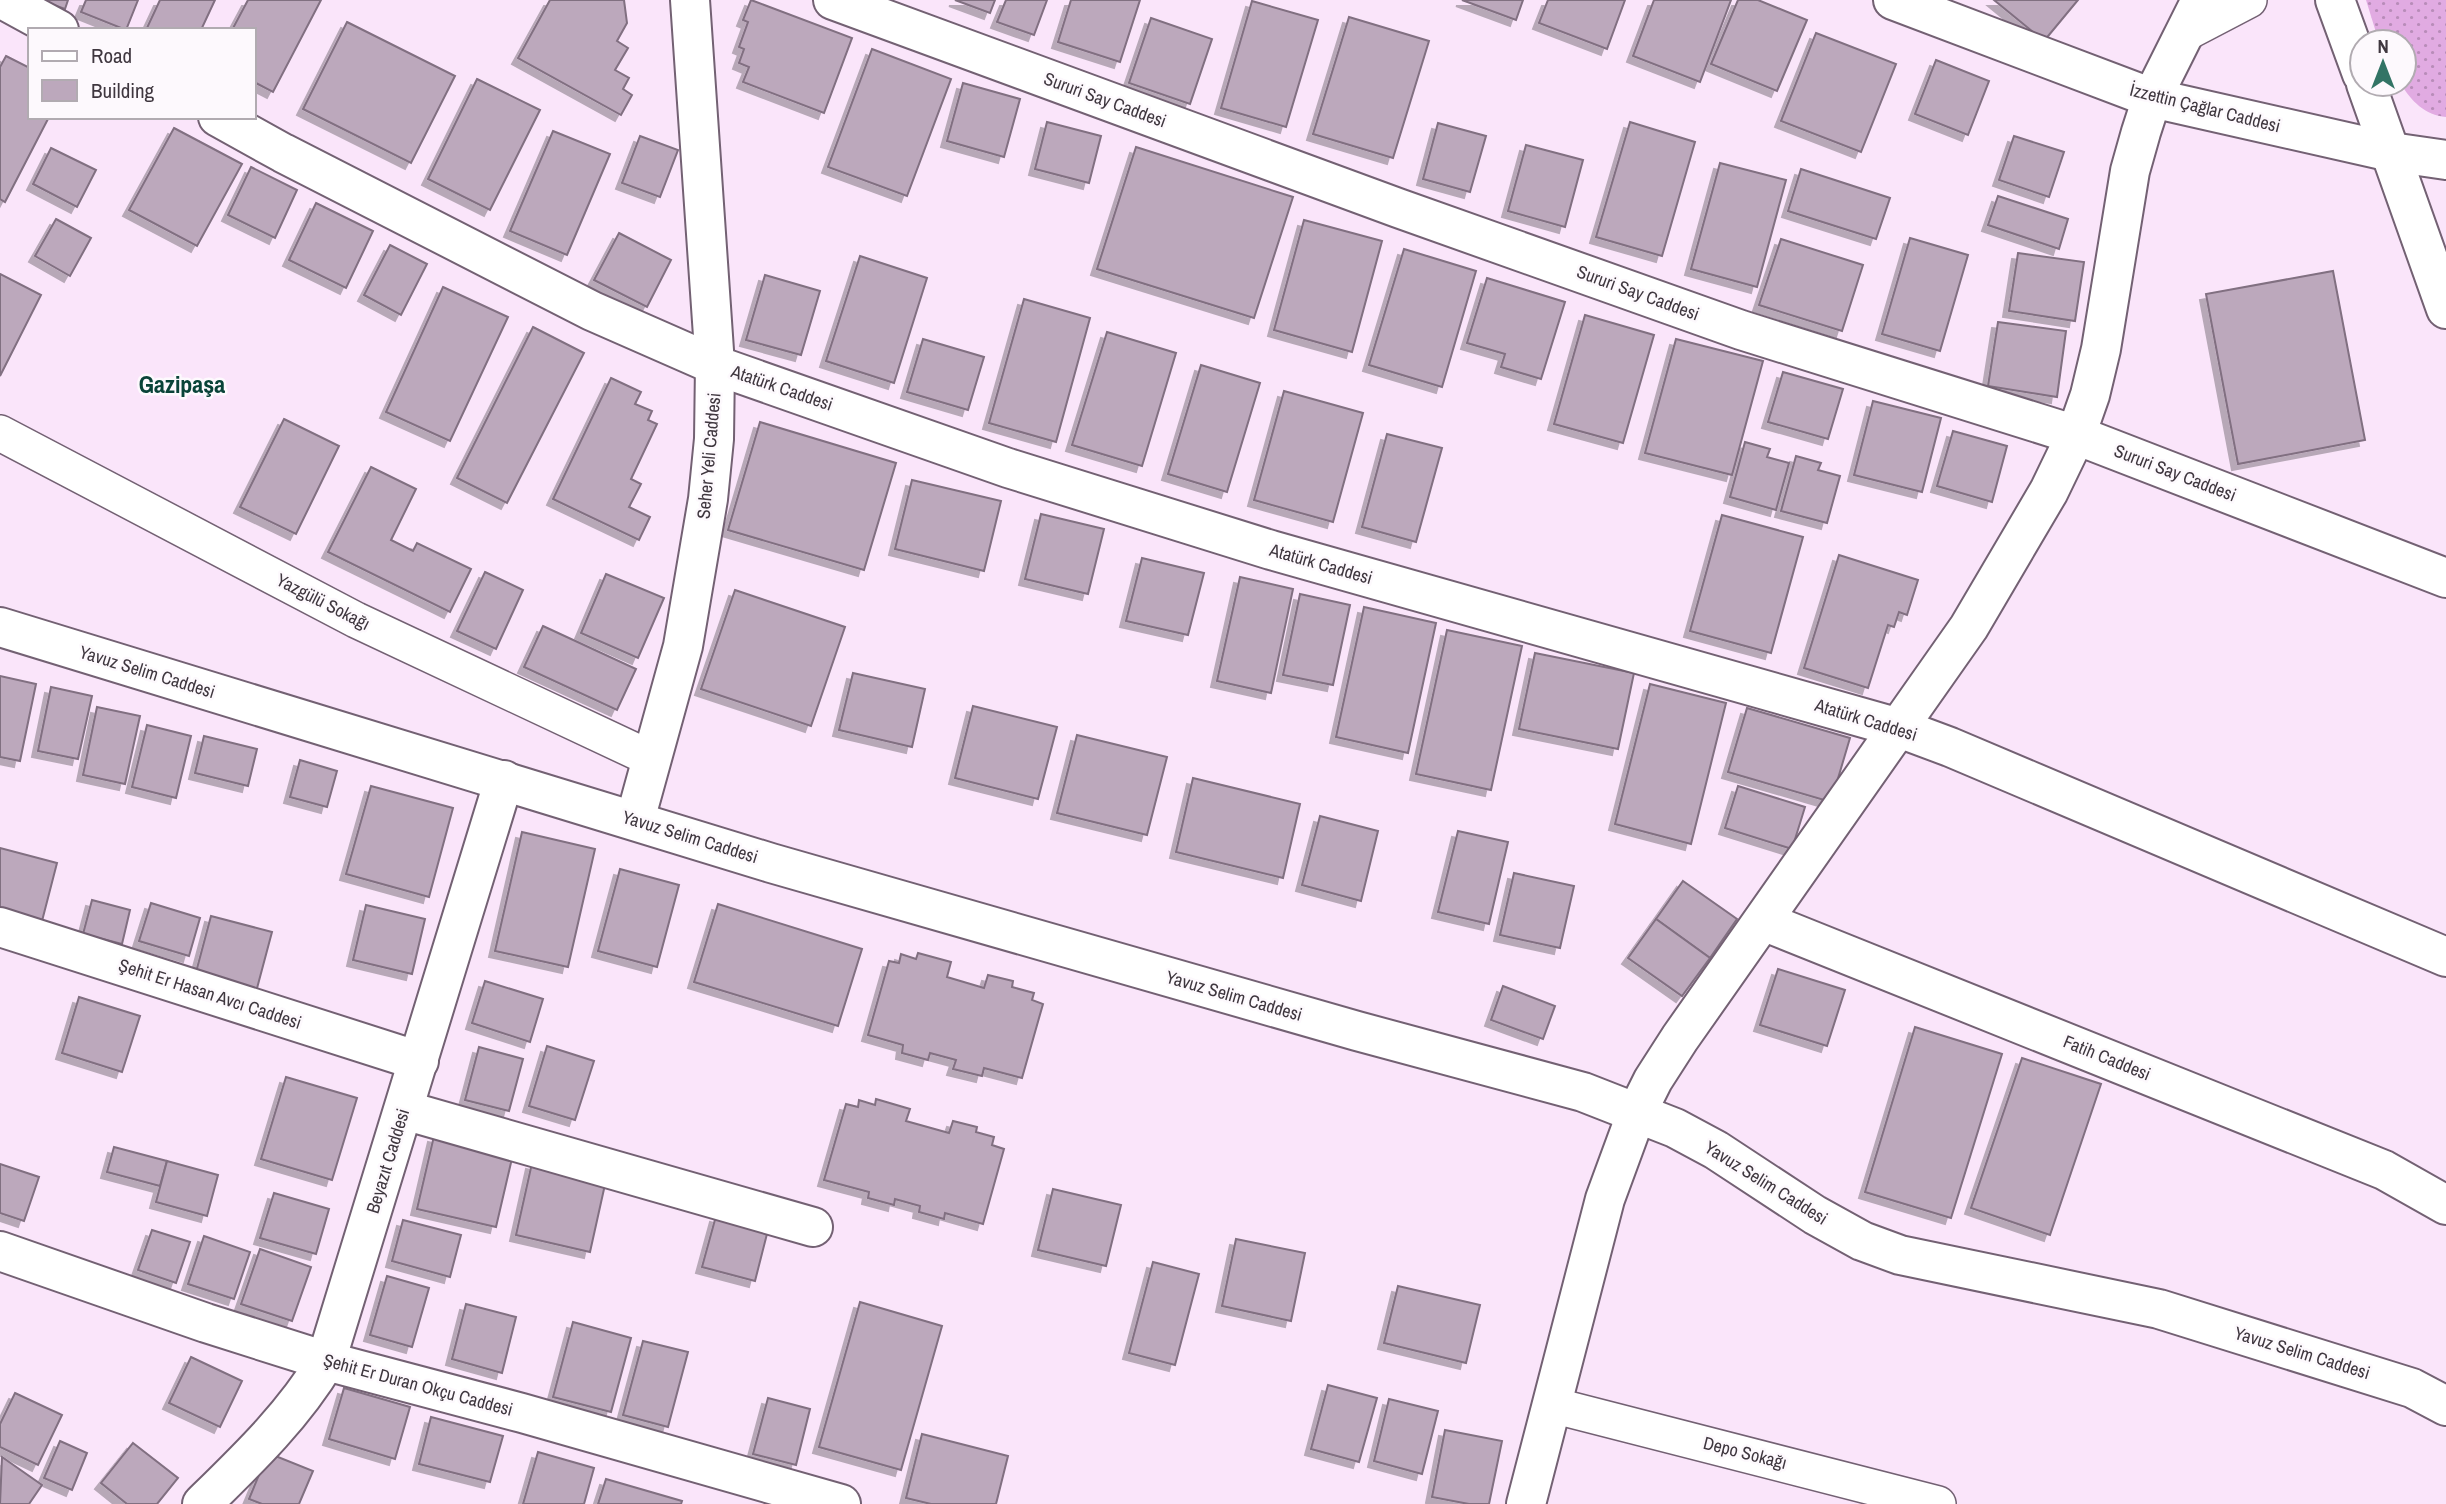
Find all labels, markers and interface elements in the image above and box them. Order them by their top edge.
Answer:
legend [28,28,256,119]
north arrow [2348,28,2418,98]
text: N [2377,33,2389,59]
text: Road [91,41,132,70]
street label: Sururi Say Caddesi [1040,66,1170,133]
text: Building [91,76,155,105]
street label: İzzettin Çağlar Caddesi [2127,77,2283,138]
street label: Sururi Say Caddesi [1573,259,1703,326]
street label: Atatürk Caddesi [727,358,836,417]
district label: Gazipaşa [139,368,225,400]
street label: Seher Yeli Caddesi [691,392,726,520]
street label: Sururi Say Caddesi [2111,438,2240,507]
street label: Atatürk Caddesi [1266,537,1375,590]
street label: Yazgülü Sokağı [272,567,374,636]
street label: Yavuz Selim Caddesi [76,639,218,704]
street label: Atatürk Caddesi [1811,692,1920,747]
street label: Yavuz Selim Caddesi [619,804,761,869]
street label: Şehit Er Hasan Avcı Caddesi [115,952,305,1035]
street label: Yavuz Selim Caddesi [1163,964,1305,1027]
street label: Fatih Caddesi [2060,1029,2155,1086]
street label: Beyazıt Caddesi [360,1105,415,1216]
street label: Yavuz Selim Caddesi [1700,1135,1833,1230]
street label: Yavuz Selim Caddesi [2231,1320,2373,1385]
street label: Şehit Er Duran Okçu Caddesi [321,1347,516,1422]
street label: Depo Sokağı [1701,1430,1790,1475]

